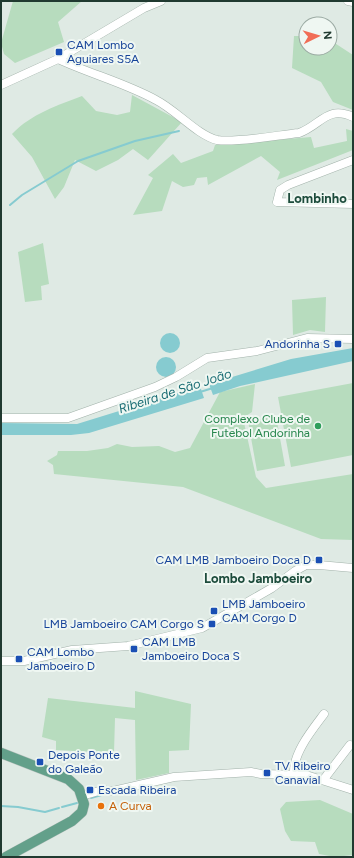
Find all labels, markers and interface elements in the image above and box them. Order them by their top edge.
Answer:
north arrow [298,16,338,56]
text: N [321,30,334,40]
place label: CAM Lombo Aguiares S5A [67,38,139,66]
marker: CAM Lombo Aguiares S5A [54,47,64,57]
district label: Lombinho [287,191,347,206]
place label: Andorinha S [265,337,330,351]
marker: Andorinha S [333,339,343,349]
water label: Ribeira de São João [117,366,234,416]
place label: Complexo Clube de Futebol Andorinha [204,412,310,440]
marker: Complexo Clube de Futebol Andorinha [313,421,323,431]
place label: CAM LMB Jamboeiro Doca D [156,553,311,567]
marker: CAM LMB Jamboeiro Doca D [314,555,324,565]
district label: Lombo Jamboeiro [204,571,312,586]
place label: LMB Jamboeiro CAM Corgo D [222,597,306,625]
marker: LMB Jamboeiro CAM Corgo D [209,606,219,616]
place label: LMB Jamboeiro CAM Corgo S [44,617,204,631]
marker: LMB Jamboeiro CAM Corgo S [207,619,217,629]
place label: CAM LMB Jamboeiro Doca S [142,635,240,663]
marker: CAM LMB Jamboeiro Doca S [129,644,139,654]
place label: CAM Lombo Jamboeiro D [27,645,95,673]
marker: CAM Lombo Jamboeiro D [14,654,24,664]
place label: Depois Ponte do Galeão [48,748,120,776]
marker: Depois Ponte do Galeão [35,757,45,767]
place label: TV Ribeiro Canavial [275,759,331,787]
marker: TV Ribeiro Canavial [262,768,272,778]
place label: Escada Ribeira [98,783,176,797]
marker: Escada Ribeira [85,785,95,795]
place label: A Curva [109,799,152,813]
marker: A Curva [96,801,106,811]

